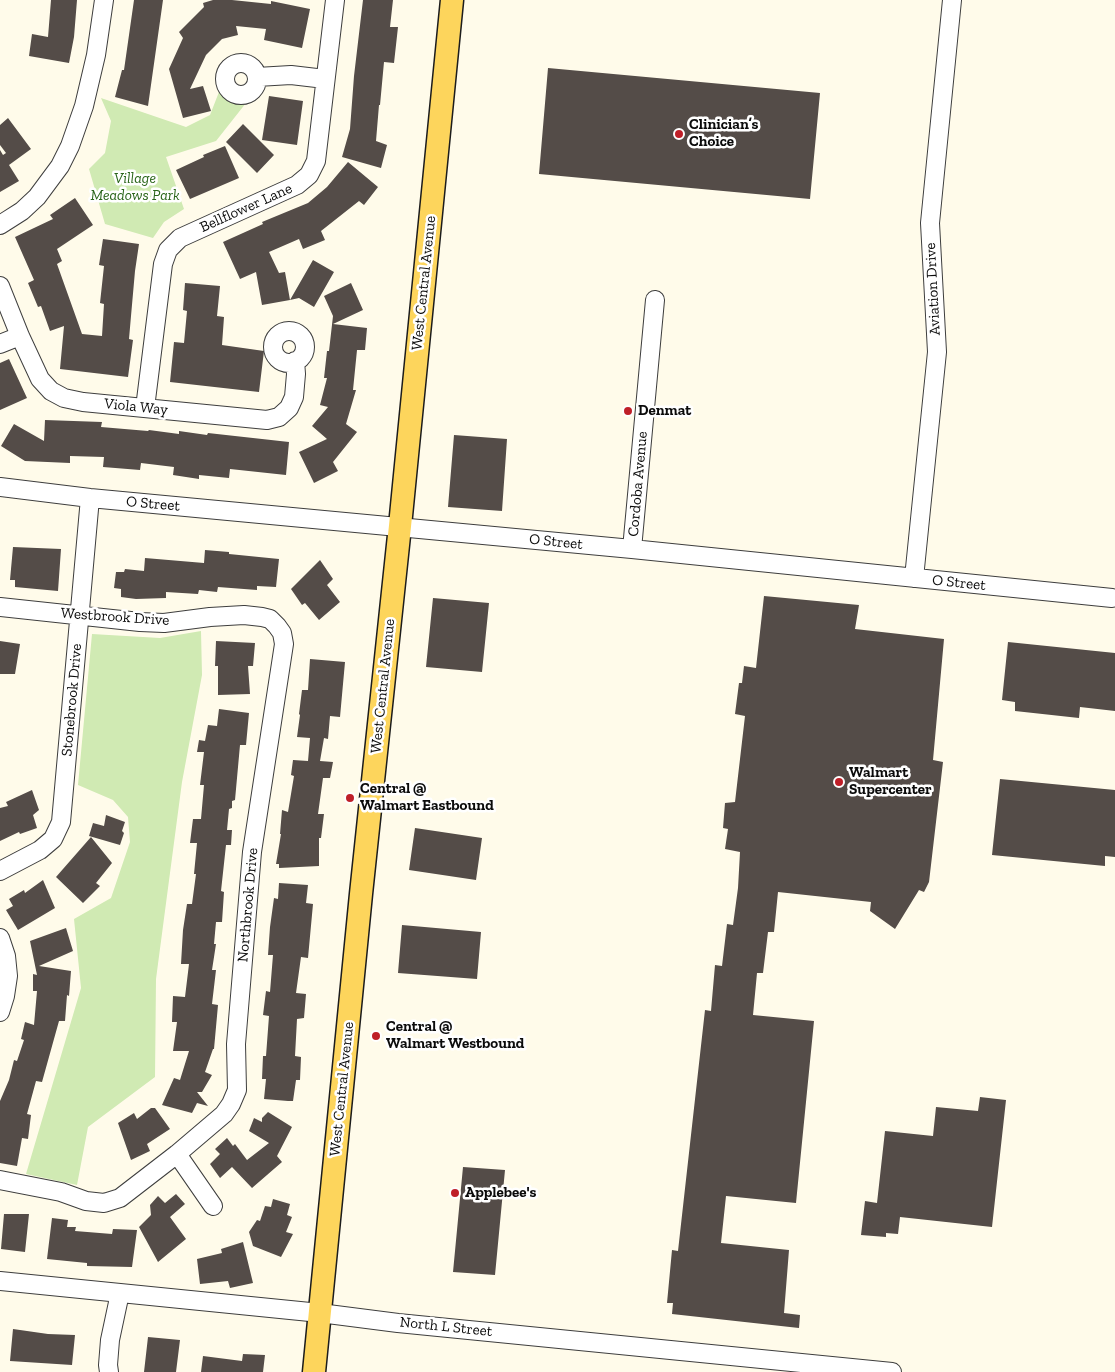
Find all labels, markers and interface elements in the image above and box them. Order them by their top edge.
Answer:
place label: Clinician’s Choice [689,116,758,151]
marker: Clinician’s Choice [673,128,685,140]
park label: Village Meadows Park [90,170,180,205]
street label: Bellflower Lane [197,180,295,236]
street label: West Central Avenue [408,215,440,351]
street label: Aviation Drive [922,242,944,336]
street label: Viola Way [103,395,169,419]
place label: Denmat [638,402,691,420]
marker: Denmat [622,405,634,417]
street label: Cordoba Avenue [624,431,652,537]
street label: O Street [125,493,181,515]
street label: O Street [528,530,584,554]
street label: O Street [931,571,987,595]
street label: Westbrook Drive [60,604,170,630]
street label: West Central Avenue [367,618,399,754]
street label: Stonebrook Drive [58,643,86,757]
place label: Walmart Supercenter [849,764,932,799]
marker: Walmart Supercenter [833,776,845,788]
place label: Central @ Walmart Eastbound [360,780,494,815]
marker: Central @ Walmart Eastbound [344,792,356,804]
street label: Northbrook Drive [234,847,262,963]
place label: Central @ Walmart Westbound [386,1018,524,1053]
street label: West Central Avenue [326,1021,358,1157]
marker: Central @ Walmart Westbound [370,1030,382,1042]
place label: Applebee's [465,1184,536,1202]
marker: Applebee's [449,1187,461,1199]
street label: North L Street [399,1313,493,1341]

